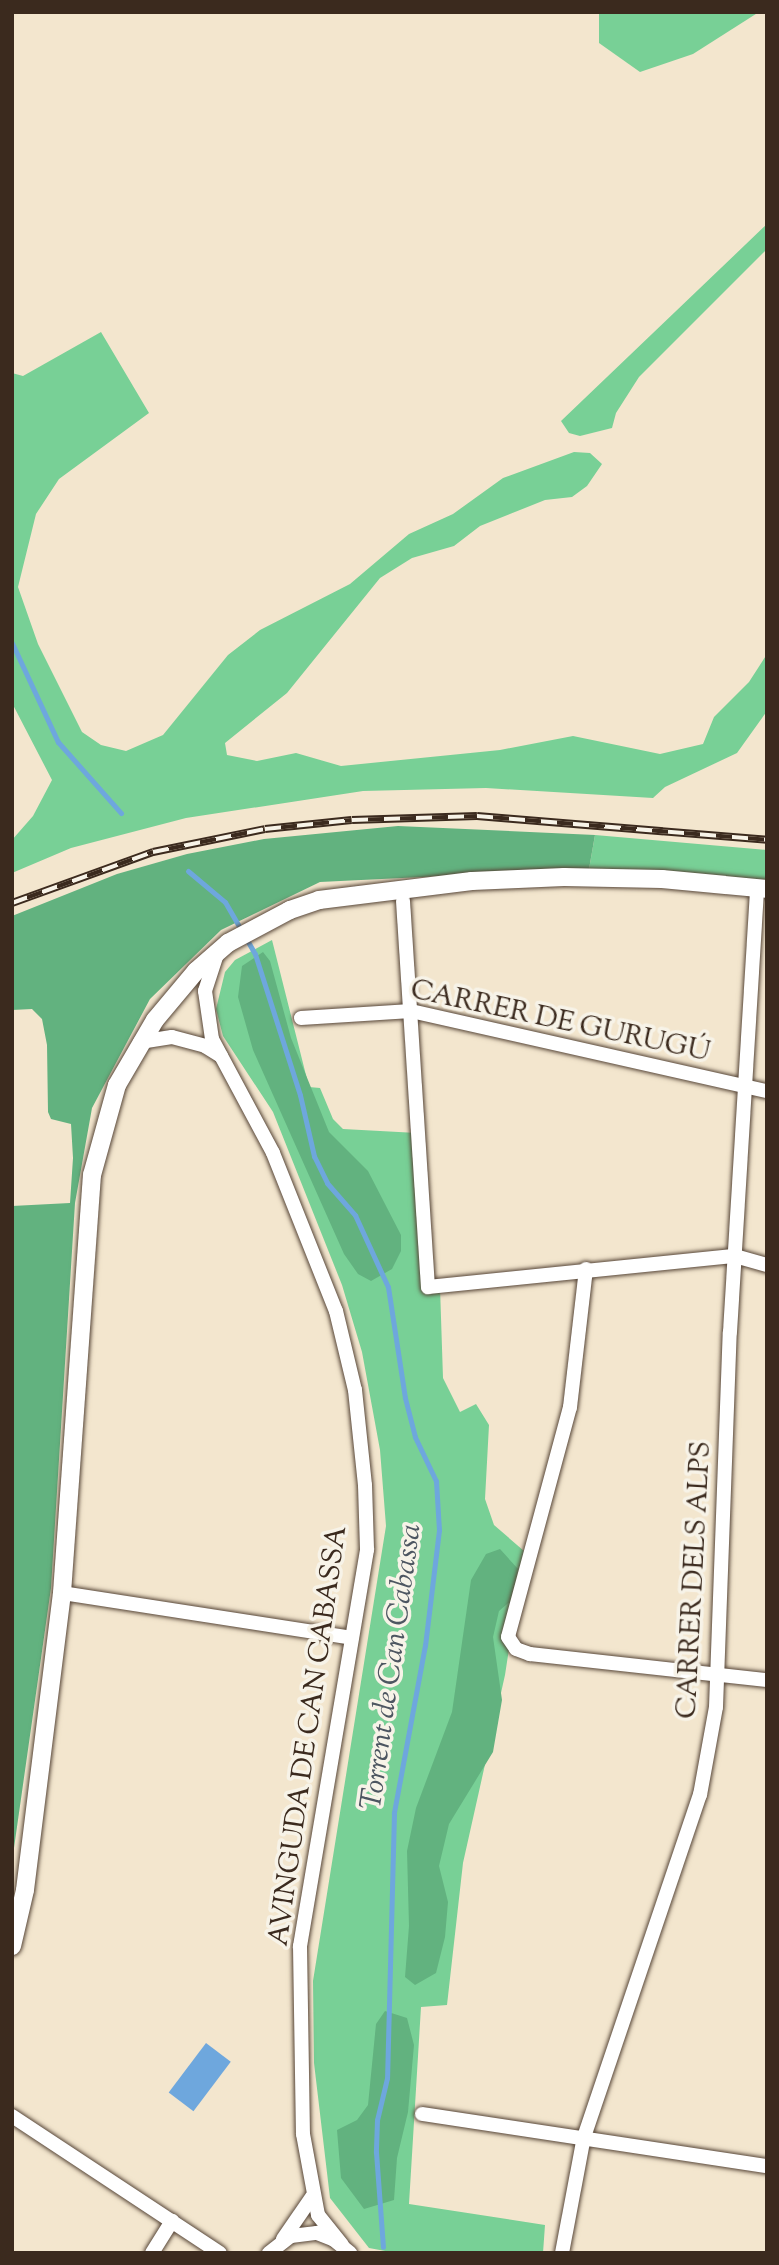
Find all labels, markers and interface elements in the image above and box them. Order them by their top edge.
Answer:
street label: CARRER DE GURUGÚ [407,974,713,1070]
street label: CARRER DELS ALPS [671,1440,719,1720]
water label: Torrent de Can Cabassa [355,1522,431,1812]
street label: AVINGUDA DE CAN CABASSA [263,1524,355,1948]

